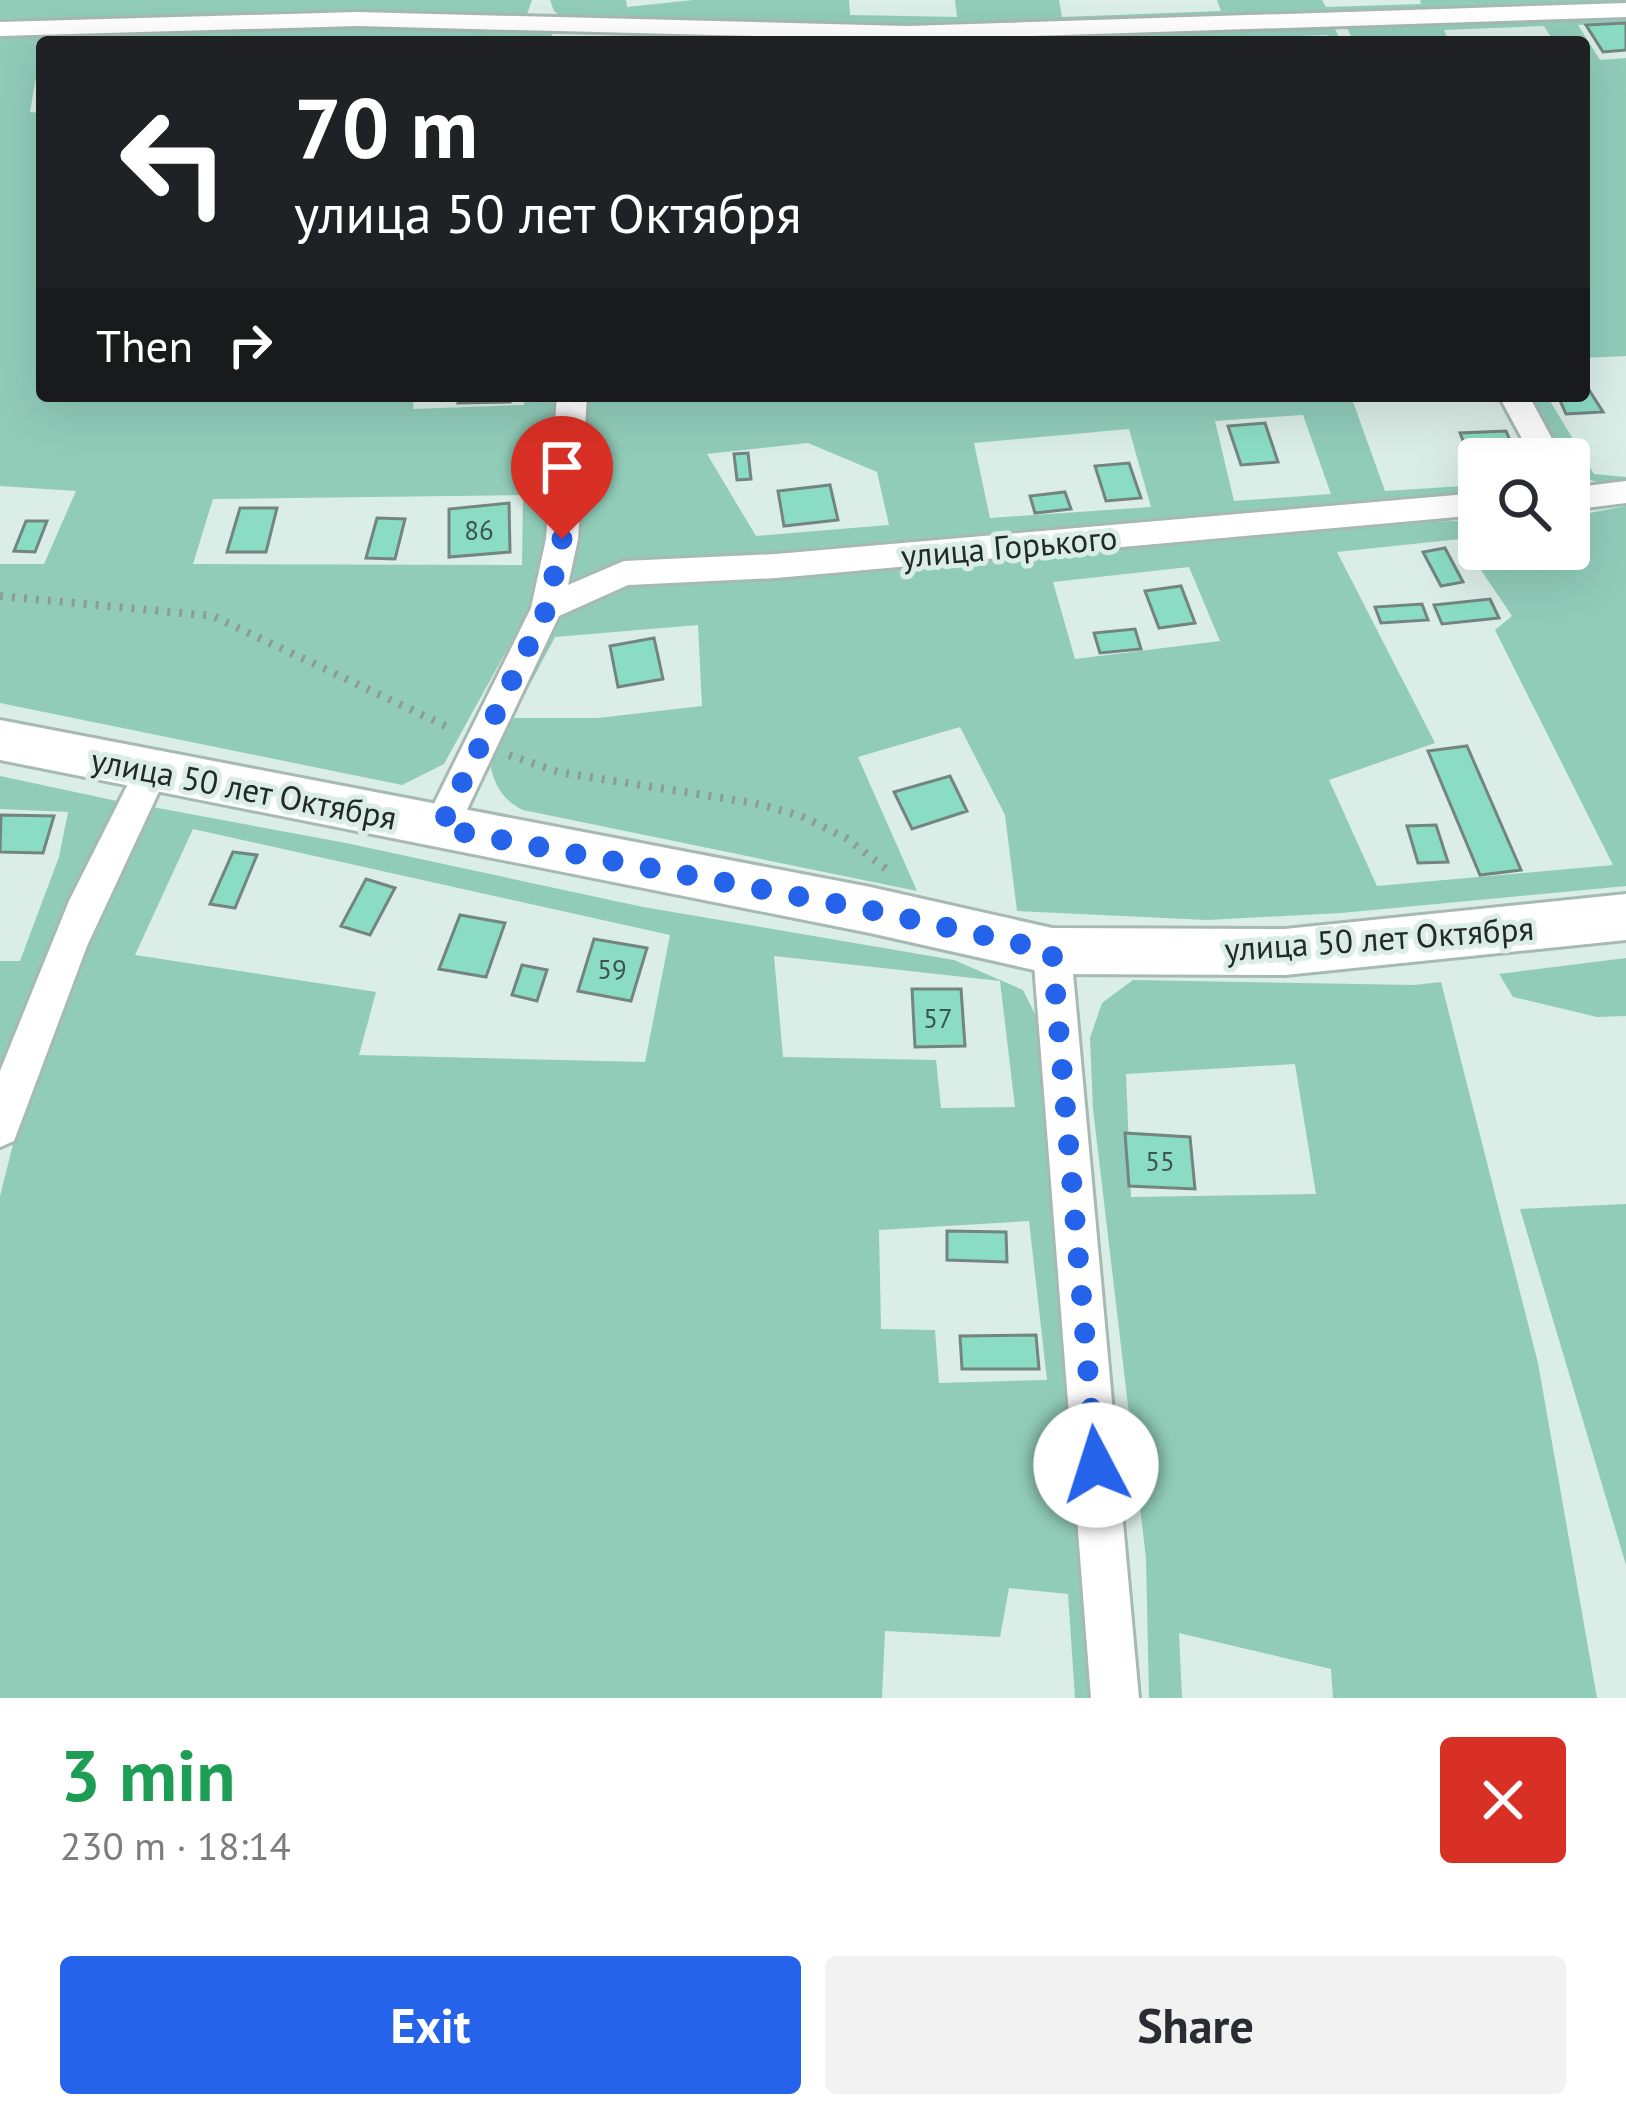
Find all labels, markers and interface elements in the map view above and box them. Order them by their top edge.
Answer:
text: 70 m [294,72,478,181]
icon: left [96,84,252,240]
text: улица 50 лет Октября [294,178,802,248]
icon: right [217,312,283,378]
text: Then [96,316,193,374]
pin [511,416,613,539]
icon: arrive [529,434,595,500]
map controls [1458,438,1590,570]
button: search [1458,438,1590,570]
house number: 86 [464,513,494,547]
street label: улица Горького [899,515,1119,577]
street label: улица 50 лет Октября [88,737,400,839]
street label: улица 50 лет Октября [1223,906,1535,970]
house number: 59 [597,952,627,986]
house number: 57 [923,1001,953,1035]
house number: 55 [1145,1144,1175,1178]
position arrow [1033,1402,1159,1528]
text: 3 min [60,1728,236,1821]
button: close [1440,1737,1566,1863]
text: 230 m · 18:14 [60,1820,291,1871]
button: Exit [60,1956,801,2094]
button: Share [825,1956,1566,2094]

